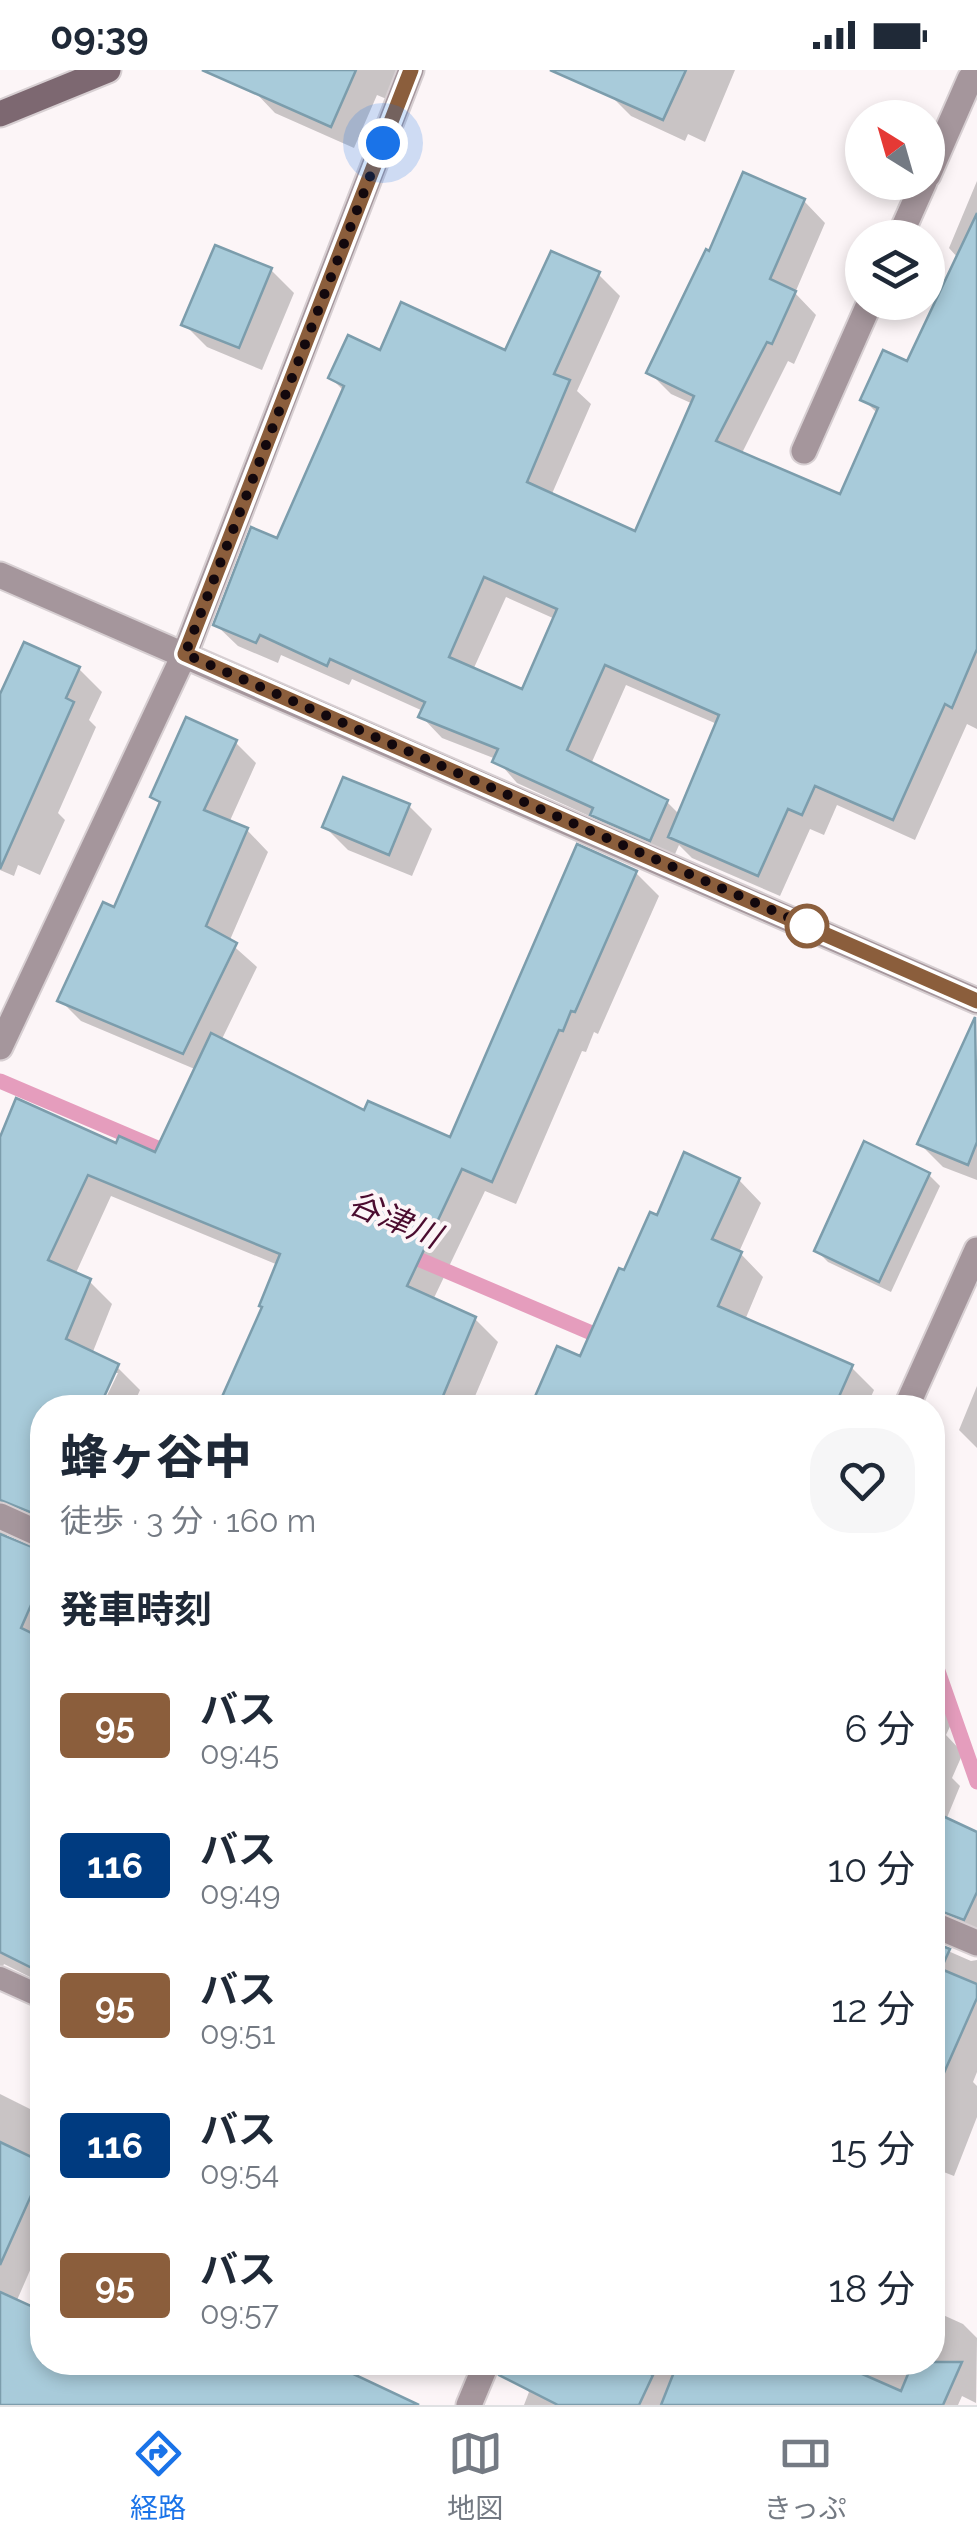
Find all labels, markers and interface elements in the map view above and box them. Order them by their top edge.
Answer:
text: 09:39 [50,13,149,58]
north arrow [845,100,945,200]
map controls [845,100,945,320]
your location [358,118,408,168]
button: layers [845,220,945,320]
unlabelled marker [786,905,828,947]
water label: 谷津川 [344,1183,449,1256]
button: heart [810,1428,915,1533]
text: 蜂ヶ谷中 [60,1429,252,1485]
text: 徒歩 · 3 分 · 160 m [60,1502,316,1539]
text: 発車時刻 [60,1587,212,1632]
text: バス [200,1687,276,1732]
text: 95 [95,1705,135,1746]
text: 6 分 [844,1706,915,1751]
text: 09:45 [200,1734,279,1771]
text: バス [200,1827,276,1872]
text: 116 [87,1845,143,1886]
text: 10 分 [828,1846,915,1891]
text: 09:49 [200,1874,281,1911]
text: バス [200,1967,276,2012]
text: 95 [95,1985,135,2026]
text: 12 分 [831,1986,915,2031]
text: 09:51 [200,2014,276,2051]
text: バス [200,2107,276,2152]
text: 116 [87,2125,143,2166]
text: 15 分 [830,2126,915,2171]
text: 09:54 [200,2154,279,2191]
text: バス [200,2247,276,2292]
text: 95 [95,2265,135,2306]
text: 18 分 [829,2266,915,2311]
text: 09:57 [200,2294,279,2331]
tab: 経路 [130,2426,186,2526]
tab: 地図 [447,2426,503,2526]
tab: きっぷ [764,2426,847,2526]

